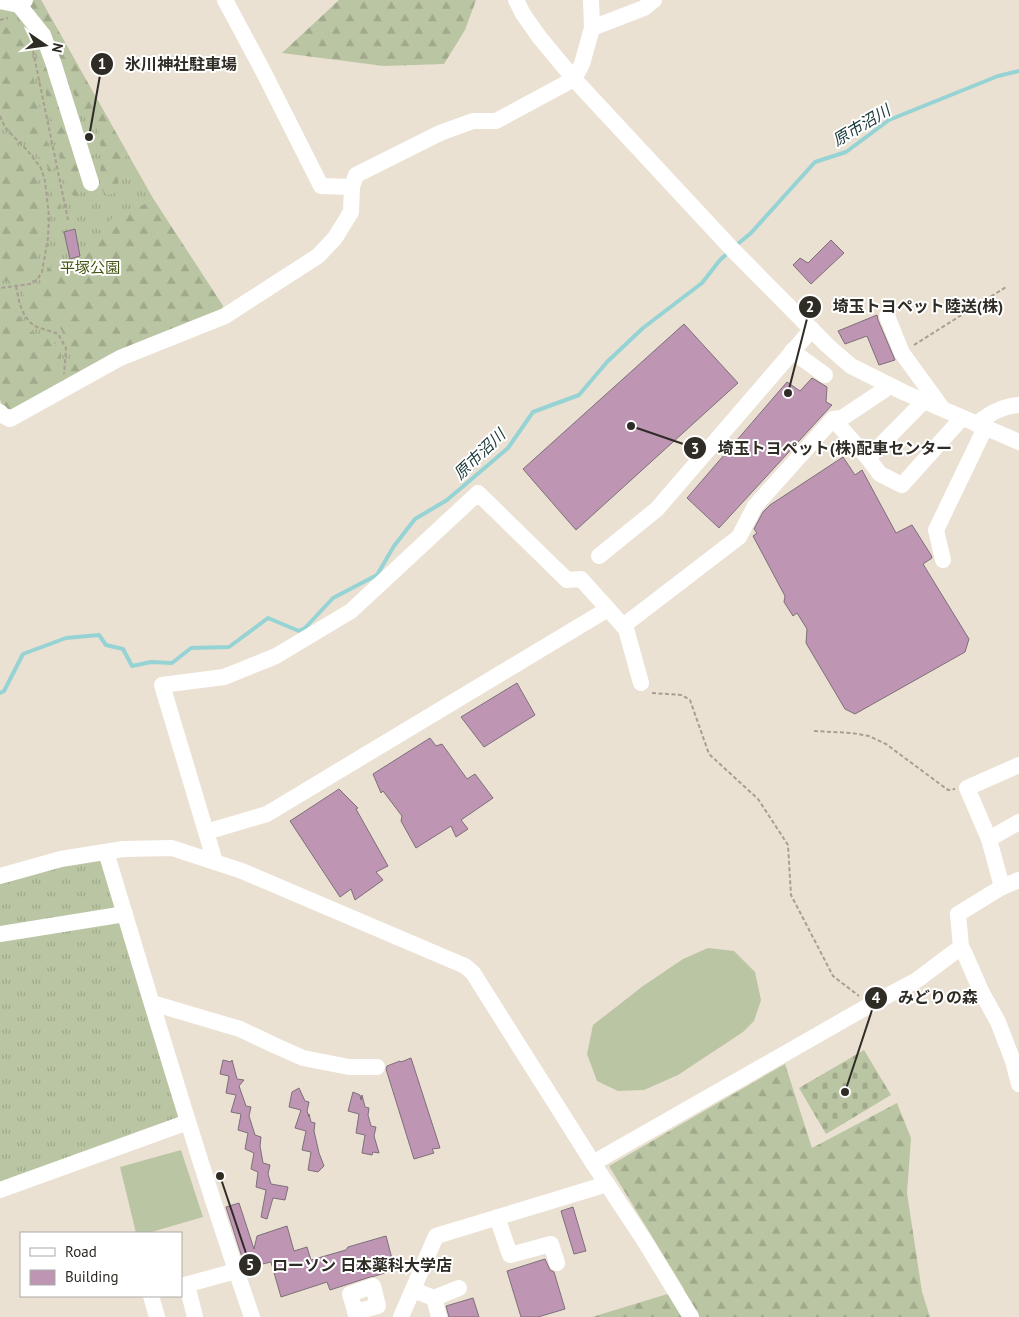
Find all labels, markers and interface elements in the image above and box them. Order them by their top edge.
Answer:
north arrow [20,20,70,70]
text: N [48,41,67,54]
callout: 氷川神社駐車場 [90,48,247,79]
text: 1 [98,54,106,73]
text: 氷川神社駐車場 [125,54,237,74]
water label: 原市沼川 [828,99,895,150]
park label: 平塚公園 [60,258,120,277]
callout: 埼玉トヨペット陸送(株) [798,291,1013,322]
text: 埼玉トヨペット陸送(株) [833,296,1003,316]
text: 2 [806,297,814,316]
water label: 原市沼川 [449,423,510,483]
callout: 埼玉トヨペット(株)配車センター [683,433,962,464]
text: 埼玉トヨペット(株)配車センター [718,438,952,458]
text: 3 [691,439,699,458]
callout: みどりの森 [863,982,988,1013]
text: みどりの森 [898,987,978,1007]
text: 4 [872,988,881,1007]
legend [20,1232,182,1297]
text: Road [65,1242,97,1261]
callout: ローソン 日本薬科大学店 [237,1249,462,1280]
text: 5 [246,1255,254,1274]
text: ローソン 日本薬科大学店 [272,1255,452,1275]
text: Building [65,1267,119,1286]

